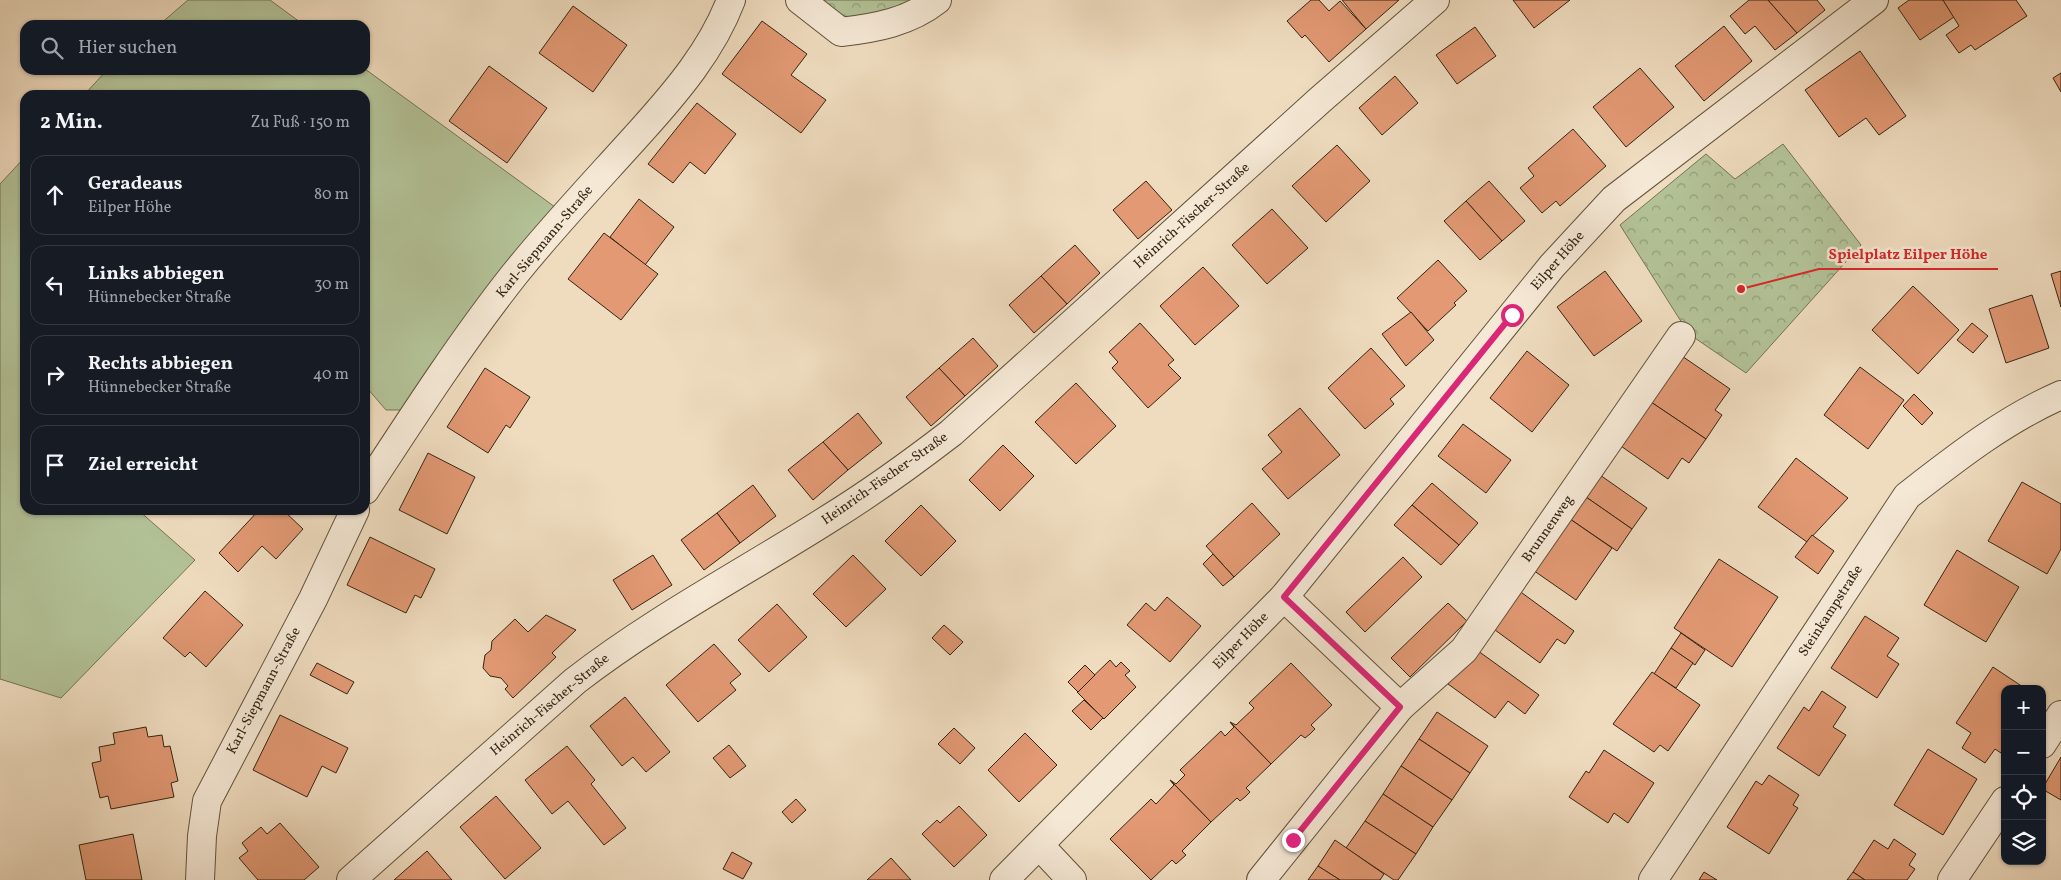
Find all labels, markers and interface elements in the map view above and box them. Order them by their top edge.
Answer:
search box [20,20,370,75]
icon: search [38,34,66,62]
text: Hier suchen [78,35,177,61]
text: 2 Min. [40,108,103,137]
text: Zu Fuß · 150 m [250,112,350,134]
street label: Heinrich-Fischer-Straße [1130,158,1254,273]
text: Geradeaus [88,171,183,197]
icon: ahead [41,181,69,209]
street label: Karl-Siepmann-Straße [492,181,598,302]
text: 80 m [314,184,349,206]
text: Eilper Höhe [88,197,171,219]
street label: Eilper Höhe [1527,227,1589,295]
callout: Spielplatz Eilper Höhe [1819,239,1998,269]
text: Spielplatz Eilper Höhe [1829,245,1988,266]
text: Links abbiegen [88,261,225,287]
icon: left [41,271,69,299]
text: 30 m [314,274,349,296]
text: Hünnebecker Straße [88,287,231,309]
route start [1501,304,1524,327]
text: Rechts abbiegen [88,351,233,377]
icon: right [41,361,69,389]
text: 40 m [313,364,349,386]
text: Hünnebecker Straße [88,377,231,399]
street label: Heinrich-Fischer-Straße [818,428,952,530]
icon: arrive [41,451,69,479]
text: Ziel erreicht [88,452,198,478]
street label: Brunnenweg [1518,492,1578,566]
street label: Steinkampstraße [1794,561,1868,660]
street label: Eilper Höhe [1209,608,1273,674]
street label: Karl-Siepmann-Straße [222,624,306,758]
street label: Heinrich-Fischer-Straße [486,649,614,761]
map controls [2001,685,2046,865]
button: + [2001,685,2046,730]
button: − [2001,730,2046,775]
button: locate [2001,775,2046,820]
button: layers [2001,820,2046,865]
route end [1282,829,1305,852]

